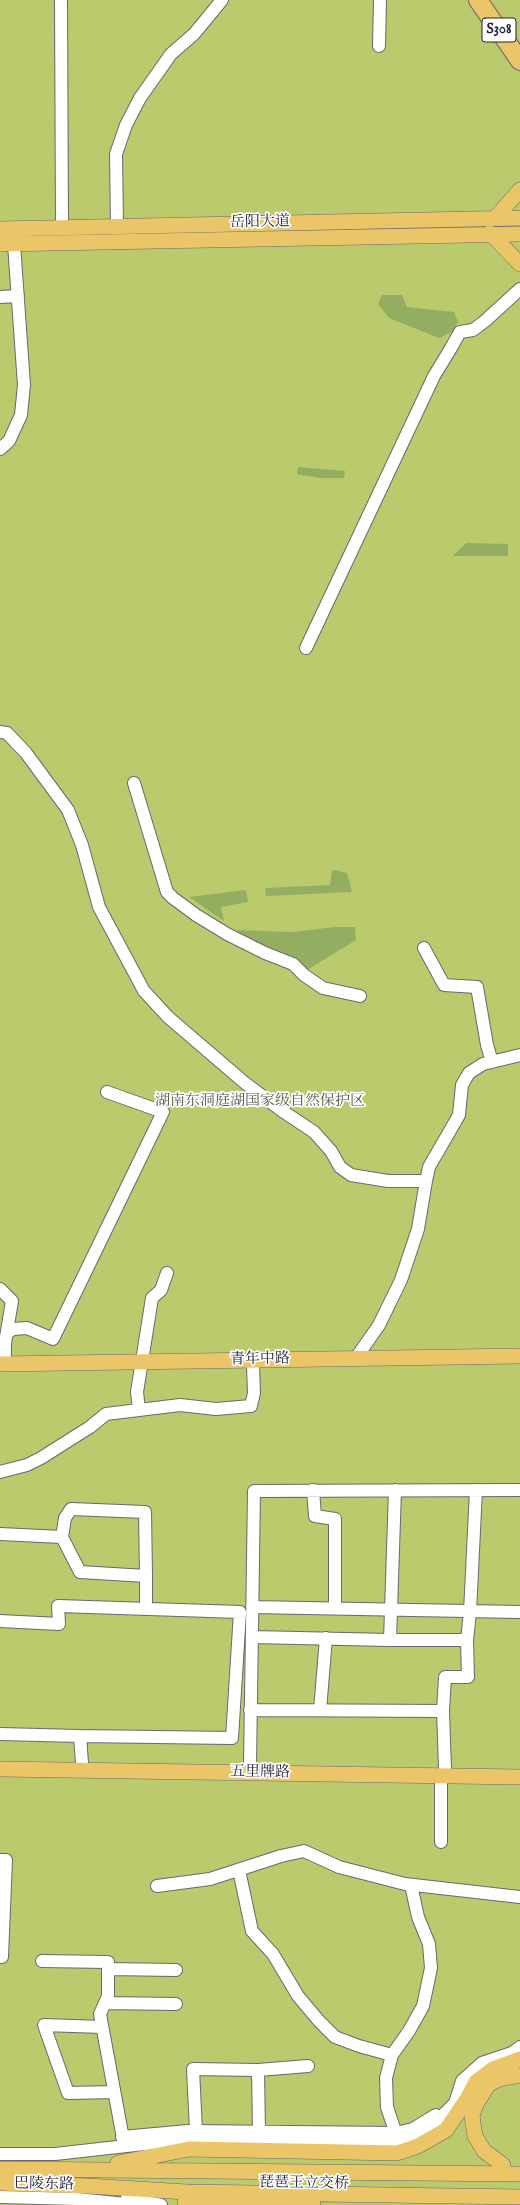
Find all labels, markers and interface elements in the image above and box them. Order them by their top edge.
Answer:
road number: S308 [482,18,516,42]
street label: 岳阳大道 [230,213,290,233]
park label: 湖南东洞庭湖国家级自然保护区 [155,1093,365,1111]
street label: 青年中路 [230,1350,290,1370]
street label: 五里牌路 [230,1763,290,1783]
street label: 琵琶王立交桥 [259,2174,349,2194]
street label: 巴陵东路 [14,2175,74,2195]

